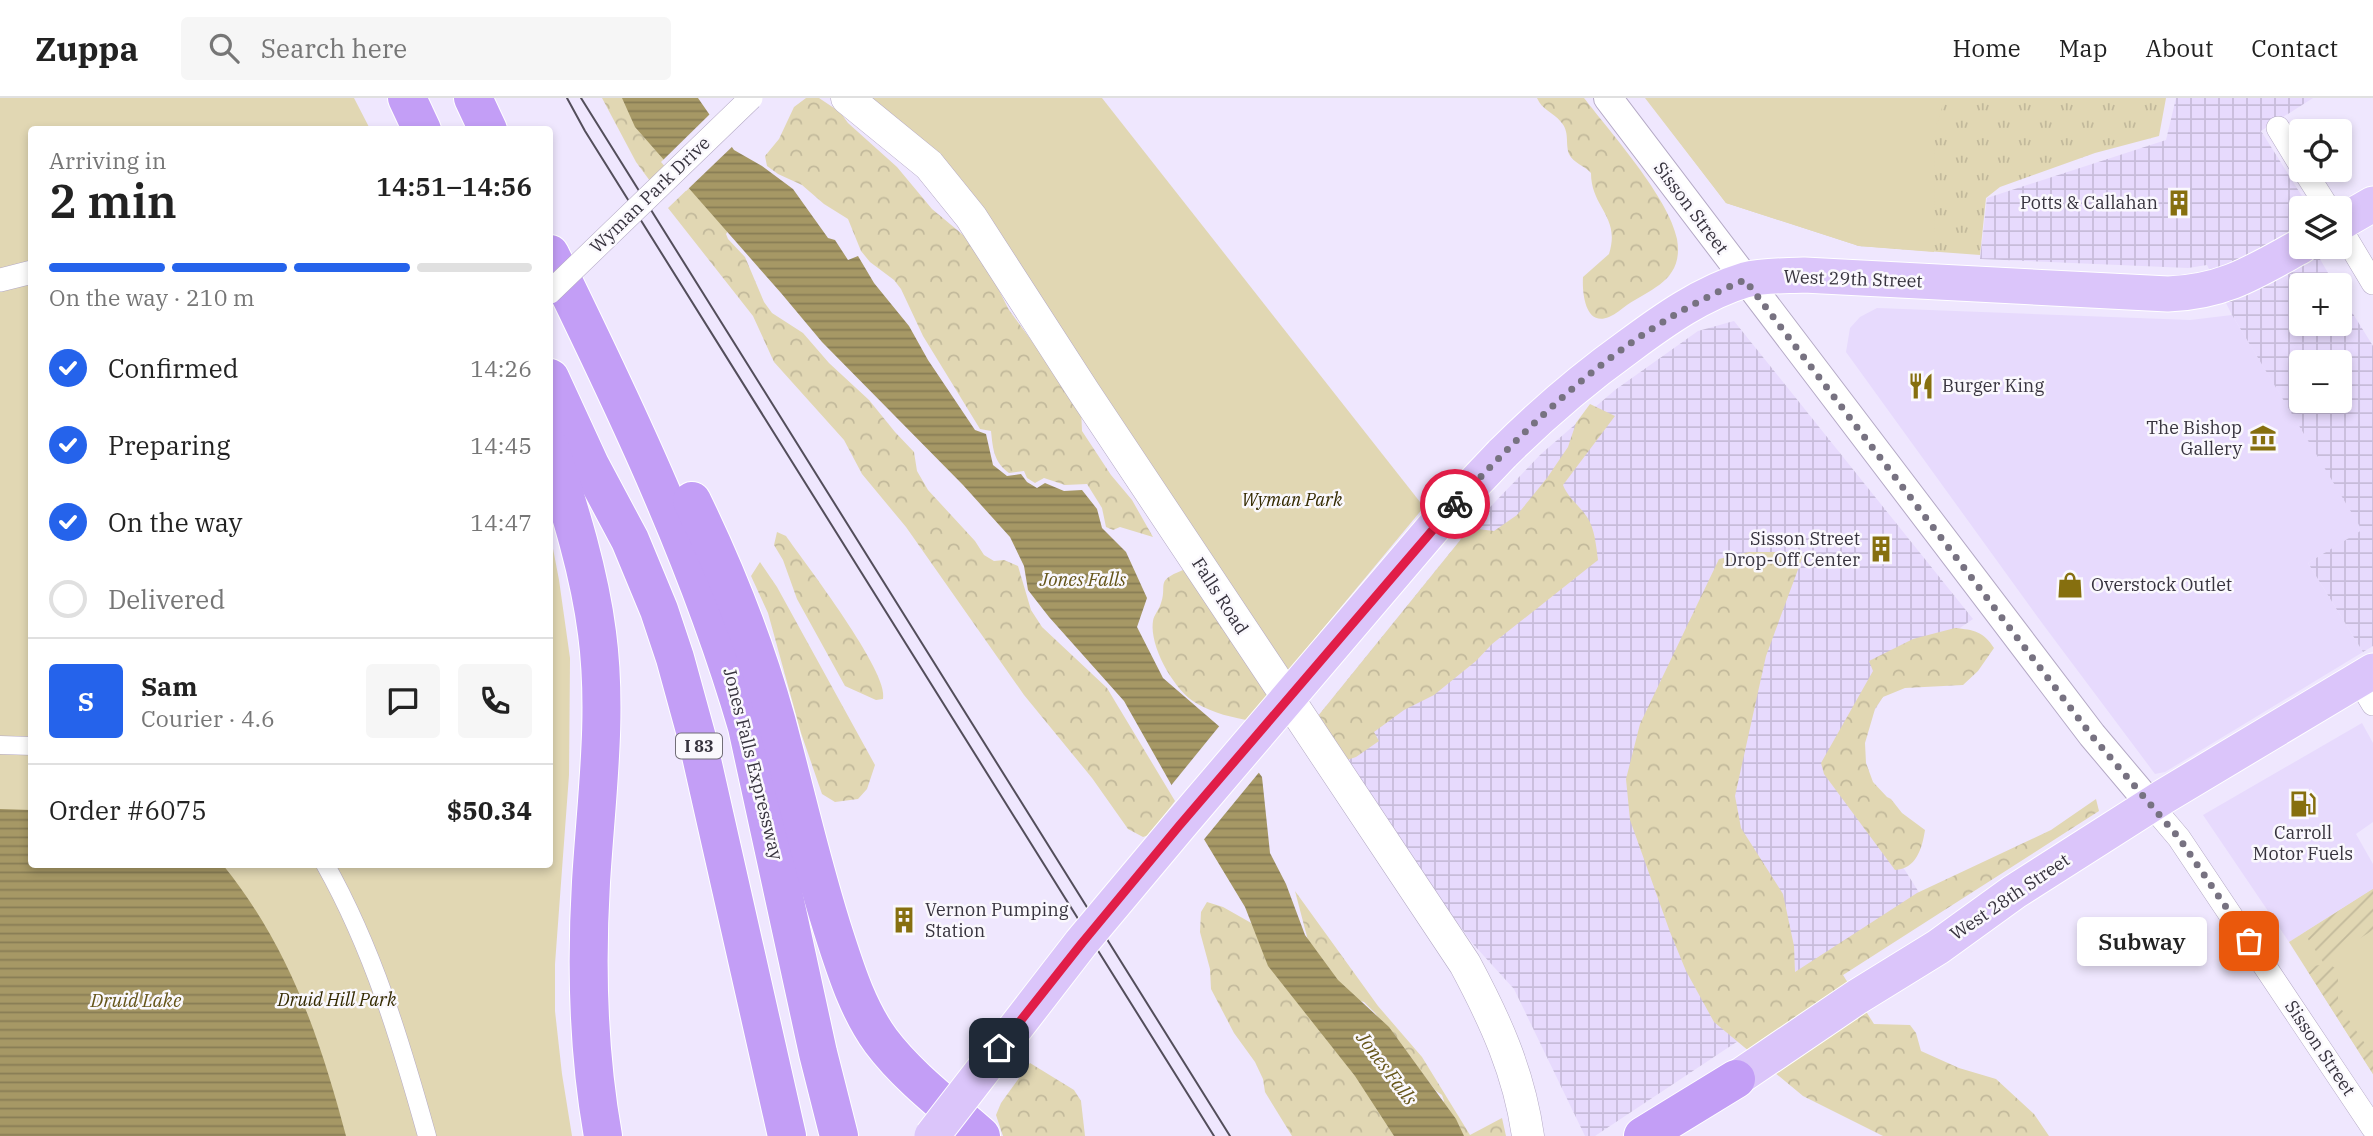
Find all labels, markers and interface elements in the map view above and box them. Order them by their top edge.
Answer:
search box [181,17,671,80]
text: Zuppa [35,27,139,70]
icon: search [205,29,243,67]
text: Search here [261,31,407,65]
text: Home [1953,32,2021,64]
text: Map [2059,32,2107,64]
text: About [2145,32,2213,64]
text: Contact [2251,32,2338,64]
map controls [2289,119,2352,413]
button: locate [2289,119,2352,182]
street label: Wyman Park Drive [585,131,715,258]
text: Arriving in [49,145,166,175]
street label: Sisson Street [1649,157,1734,259]
text: 14:51–14:56 [376,169,532,203]
text: 2 min [49,171,177,231]
building icon: Potts & Callahan [2164,188,2194,218]
place label: Potts & Callahan [2020,191,2158,214]
button: layers [2289,196,2352,259]
street label: West 29th Street [1783,265,1923,292]
button: + [2289,273,2352,336]
text: On the way · 210 m [49,282,255,312]
icon: check [49,349,87,387]
button: − [2289,350,2352,413]
text: Confirmed [108,351,239,385]
text: 14:26 [470,353,532,383]
restaurant icon: Burger King [1906,371,1936,401]
place label: Burger King [1942,374,2044,397]
place label: The Bishop Gallery [2146,416,2242,460]
museum icon: The Bishop Gallery [2248,423,2278,453]
icon: check [49,426,87,464]
text: Preparing [108,428,230,462]
text: 14:45 [470,430,532,460]
courier [1420,469,1490,539]
icon: bike [1436,485,1474,523]
park label: Wyman Park [1241,488,1343,511]
icon: check [49,503,87,541]
text: On the way [108,505,242,539]
text: 14:47 [470,507,532,537]
place label: Sisson Street Drop-Off Center [1724,527,1860,571]
building icon: Sisson Street Drop-Off Center [1866,534,1896,564]
street label: Falls Road [1187,553,1254,639]
water label: Jones Falls [1039,567,1126,591]
shop icon: Overstock Outlet [2055,570,2085,600]
place label: Overstock Outlet [2091,573,2232,596]
text: Delivered [108,582,225,616]
button: chat [366,664,440,738]
button: phone [458,664,532,738]
street label: Jones Falls Expressway [718,665,789,863]
text: Sam [141,669,197,703]
text: S [78,684,94,718]
text: Courier · 4.6 [141,703,275,733]
road number: I 83 [676,734,722,758]
fuel station icon: Carroll Motor Fuels [2288,789,2318,819]
text: Order #6075 [49,793,207,827]
text: $50.34 [447,793,532,827]
place label: Carroll Motor Fuels [2253,821,2353,865]
street label: West 28th Street [1946,848,2074,945]
place label: Vernon Pumping Station [925,898,1069,942]
building icon: Vernon Pumping Station [889,905,919,935]
pin [2219,911,2279,971]
callout: Subway [2078,916,2207,966]
icon: bag [2230,922,2268,960]
text: Subway [2098,926,2186,956]
water label: Druid Lake [90,988,182,1012]
park label: Druid Hill Park [277,988,397,1011]
street label: Sisson Street [2280,996,2361,1100]
pin [969,1018,1029,1078]
water label: Jones Falls [1351,1026,1423,1110]
icon: home [980,1029,1018,1067]

